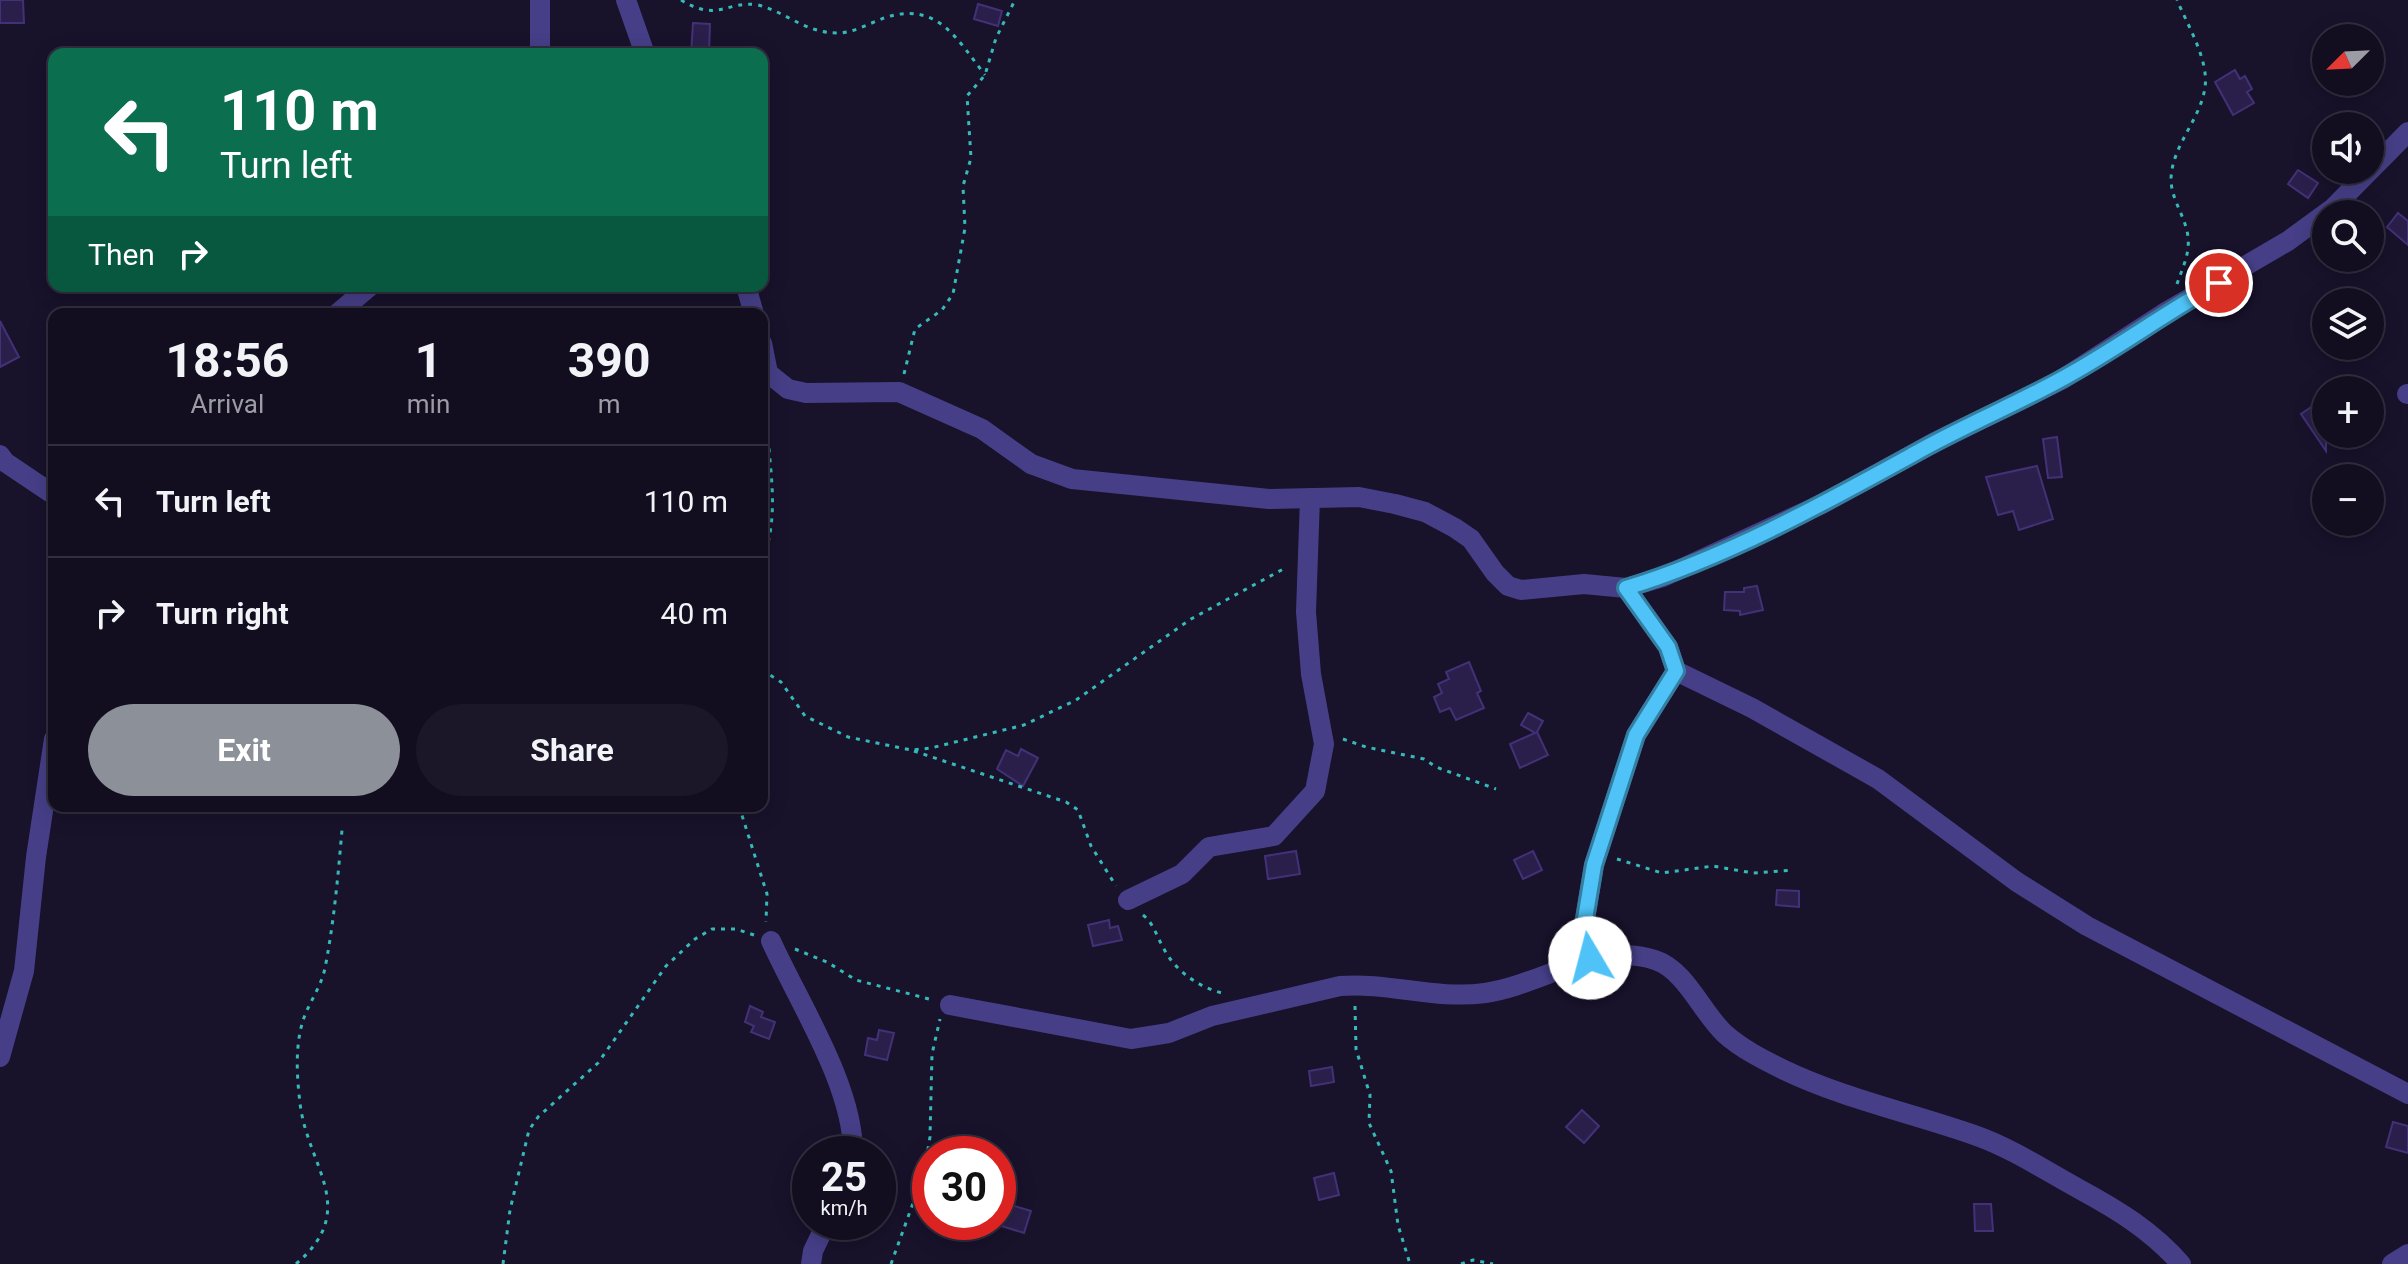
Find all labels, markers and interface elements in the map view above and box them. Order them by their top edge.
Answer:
north arrow [2312,24,2384,96]
map controls [2312,24,2384,536]
text: 110 m [220,78,379,144]
icon: left [88,80,192,184]
button: sound [2312,112,2384,184]
text: Turn left [220,145,353,187]
button: search [2312,200,2384,272]
icon: right [171,232,215,276]
text: Then [88,237,155,272]
pin [2185,249,2253,317]
icon: arrive [2197,261,2241,305]
button: layers [2312,288,2384,360]
text: 18:56 [166,332,289,389]
text: 1 [415,332,442,389]
text: 390 [568,332,650,389]
button: + [2312,376,2384,448]
text: Arrival [191,389,264,419]
text: min [407,389,450,419]
text: m [598,389,621,419]
button: − [2312,464,2384,536]
icon: left [88,479,132,523]
text: Turn left [156,484,271,519]
text: 110 m [644,484,728,519]
icon: right [88,591,132,635]
text: Turn right [156,596,289,631]
text: 40 m [661,596,728,631]
button: Exit [88,704,400,796]
button: Share [416,704,728,796]
position arrow [1548,916,1632,1000]
speed limit sign: 30 [912,1136,1016,1240]
text: 25 [821,1154,867,1201]
text: km/h [821,1196,867,1220]

